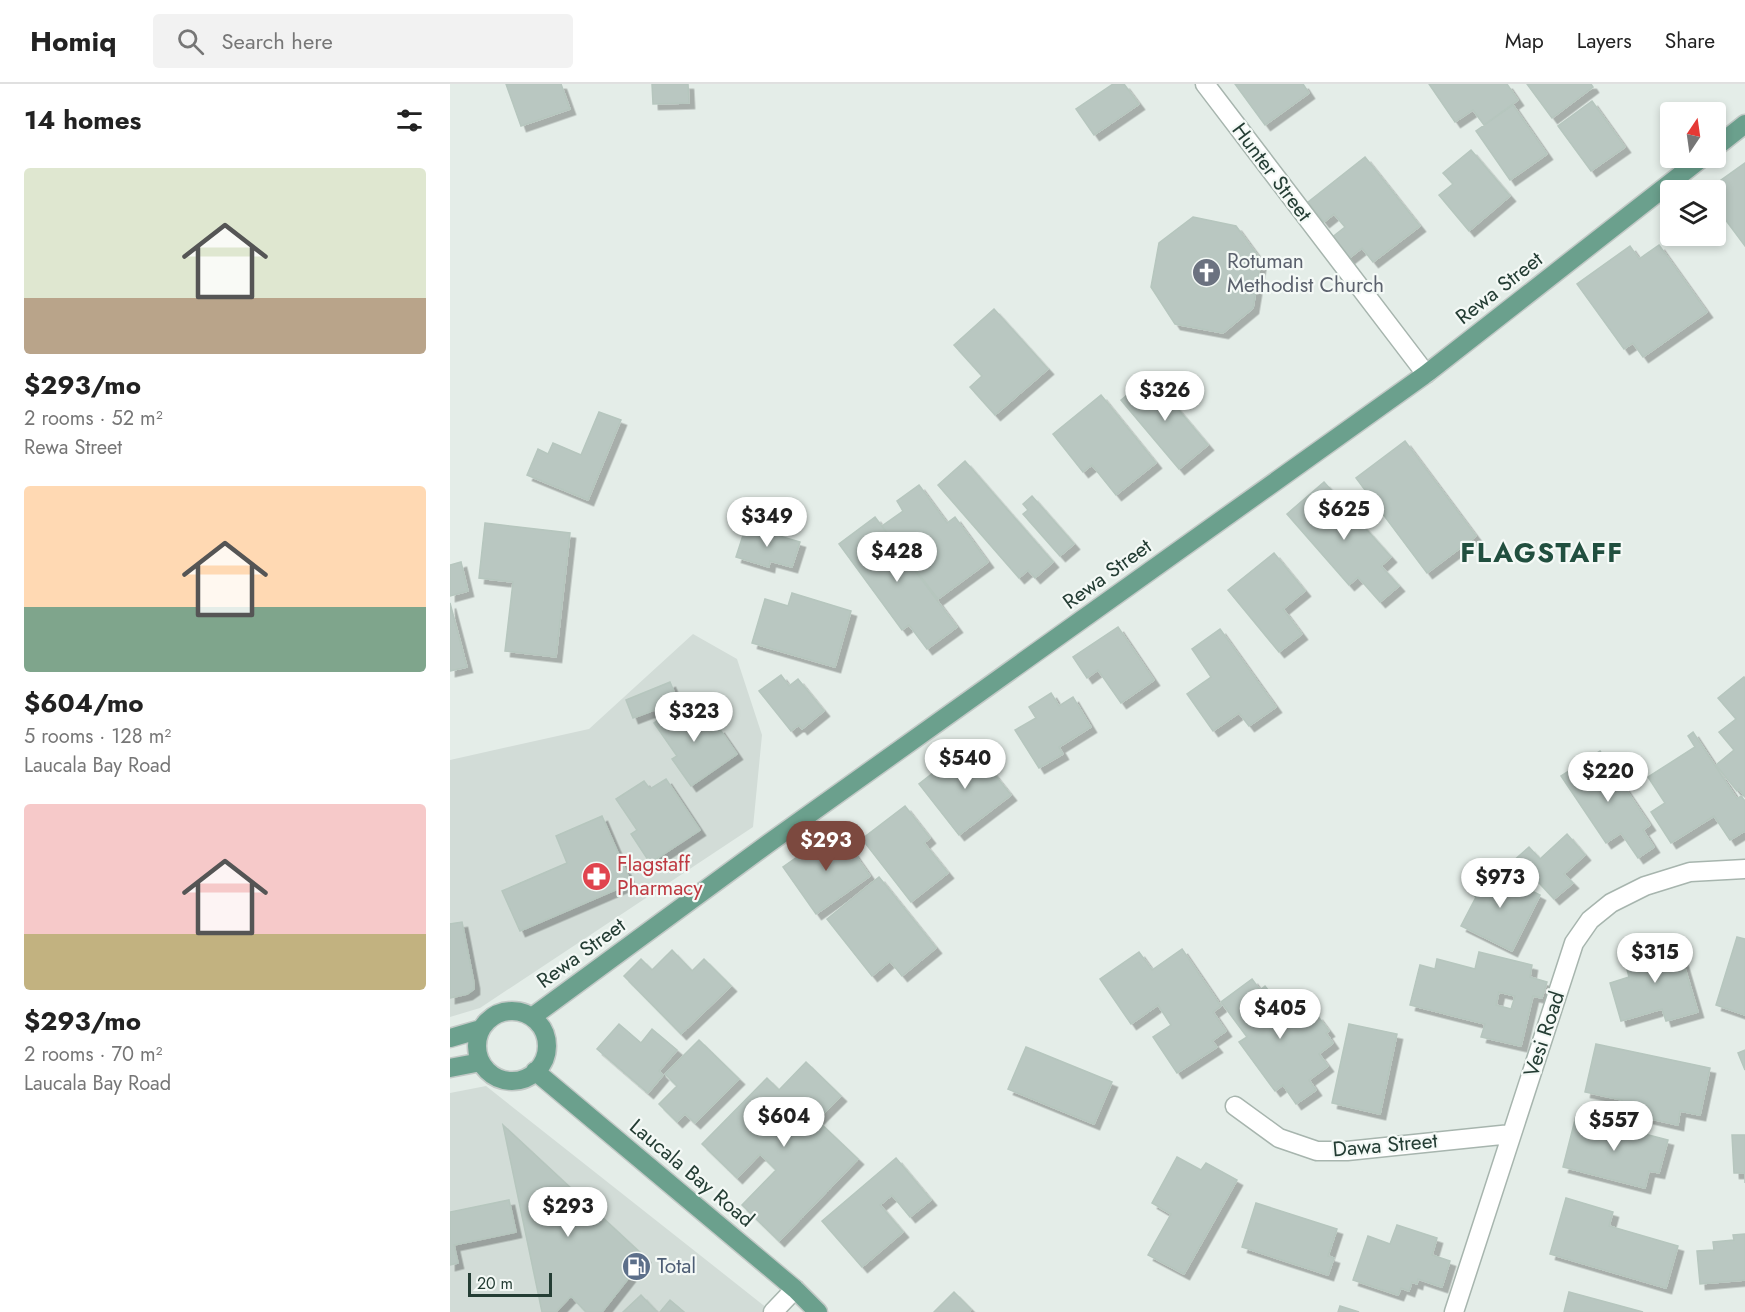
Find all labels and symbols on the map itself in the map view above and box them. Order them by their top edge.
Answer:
north arrow [1660,102,1726,168]
street label: Hunter Street [1225,116,1319,228]
street label: Rewa Street [1449,244,1549,332]
place label: Rotuman Methodist Church [1227,246,1384,300]
church icon: Rotuman Methodist Church [1190,257,1222,289]
pin: $326 [1129,371,1201,422]
pin: $625 [1308,490,1380,541]
pin: $349 [731,497,803,548]
pin: $428 [861,532,933,583]
street label: Rewa Street [1056,532,1158,616]
district label: FLAGSTAFF [1460,533,1624,572]
pin: $323 [658,692,730,743]
pin: $540 [929,739,1001,790]
pin: $220 [1572,752,1644,803]
pin: $293 [790,821,862,872]
place label: Flagstaff Pharmacy [617,849,703,903]
pin: $973 [1464,858,1536,909]
pharmacy icon: Flagstaff Pharmacy [580,860,612,892]
street label: Rewa Street [530,911,632,995]
pin: $315 [1619,933,1691,984]
street label: Vesi Road [1516,987,1572,1081]
pin: $405 [1244,989,1316,1040]
pin: $604 [748,1097,820,1148]
pin: $557 [1578,1101,1650,1152]
street label: Laucala Bay Road [623,1112,761,1234]
street label: Dawa Street [1331,1125,1439,1165]
pin: $293 [532,1187,604,1238]
fuel station icon: Total [620,1250,652,1282]
place label: Total [657,1251,696,1281]
scale bar [468,1270,552,1298]

